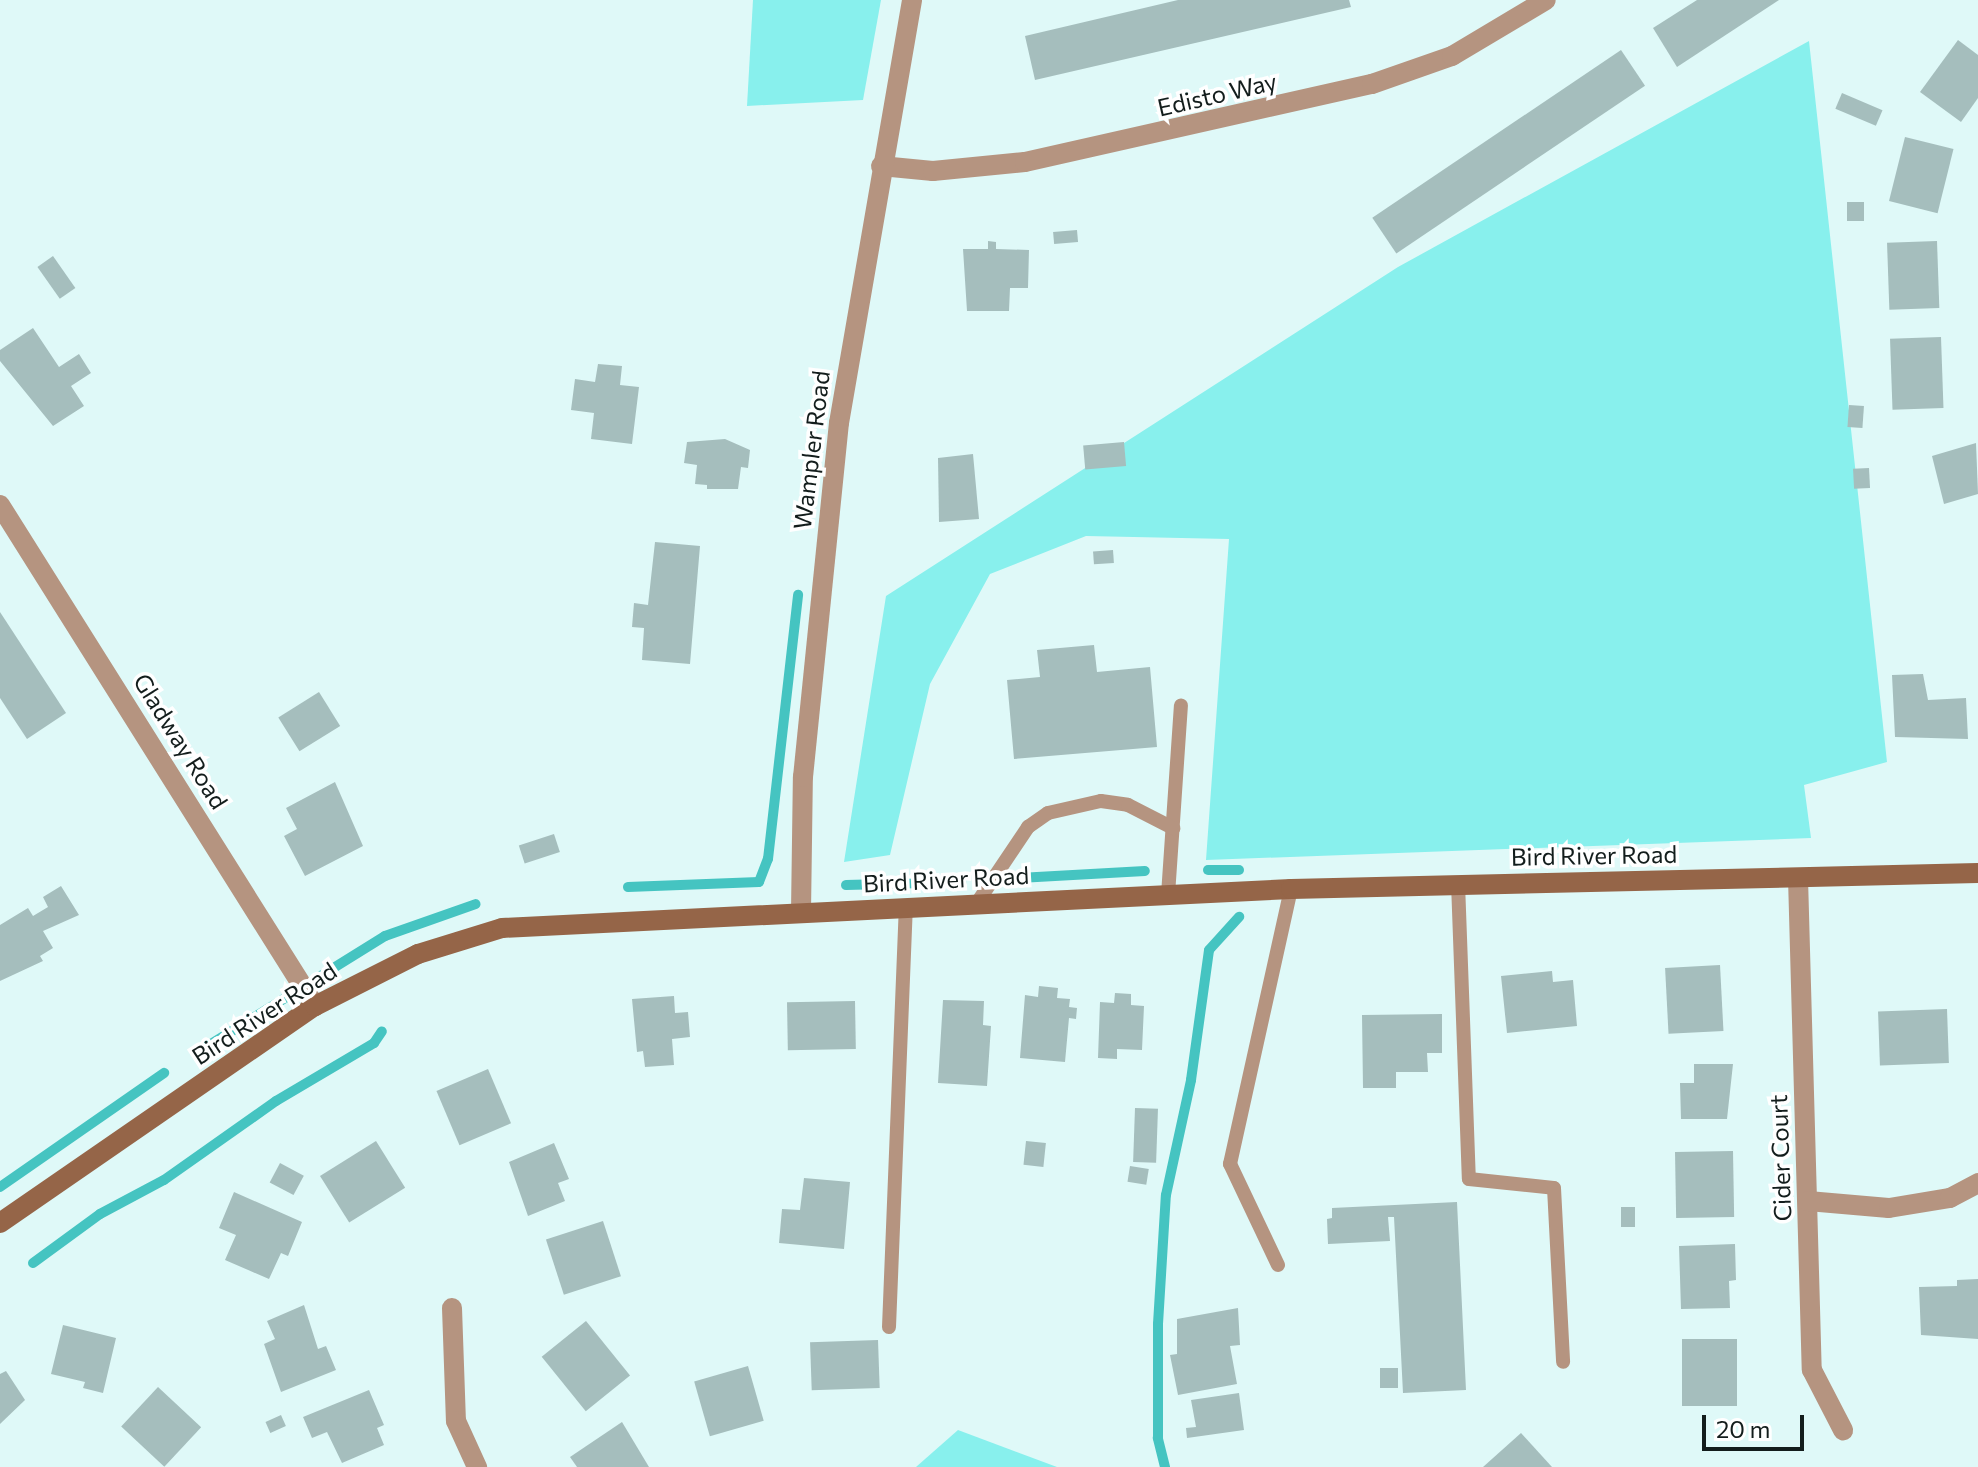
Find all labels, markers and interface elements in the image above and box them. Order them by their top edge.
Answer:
street label: Edisto Way [1154,66,1280,122]
street label: Wampler Road [787,369,835,531]
street label: Gladway Road [128,668,234,814]
street label: Bird River Road [1511,839,1677,871]
street label: Bird River Road [862,860,1030,898]
street label: Bird River Road [186,956,342,1070]
street label: Cider Court [1763,1094,1797,1222]
scale bar [1706,1399,1808,1449]
text: 20 m [1716,1414,1770,1443]

